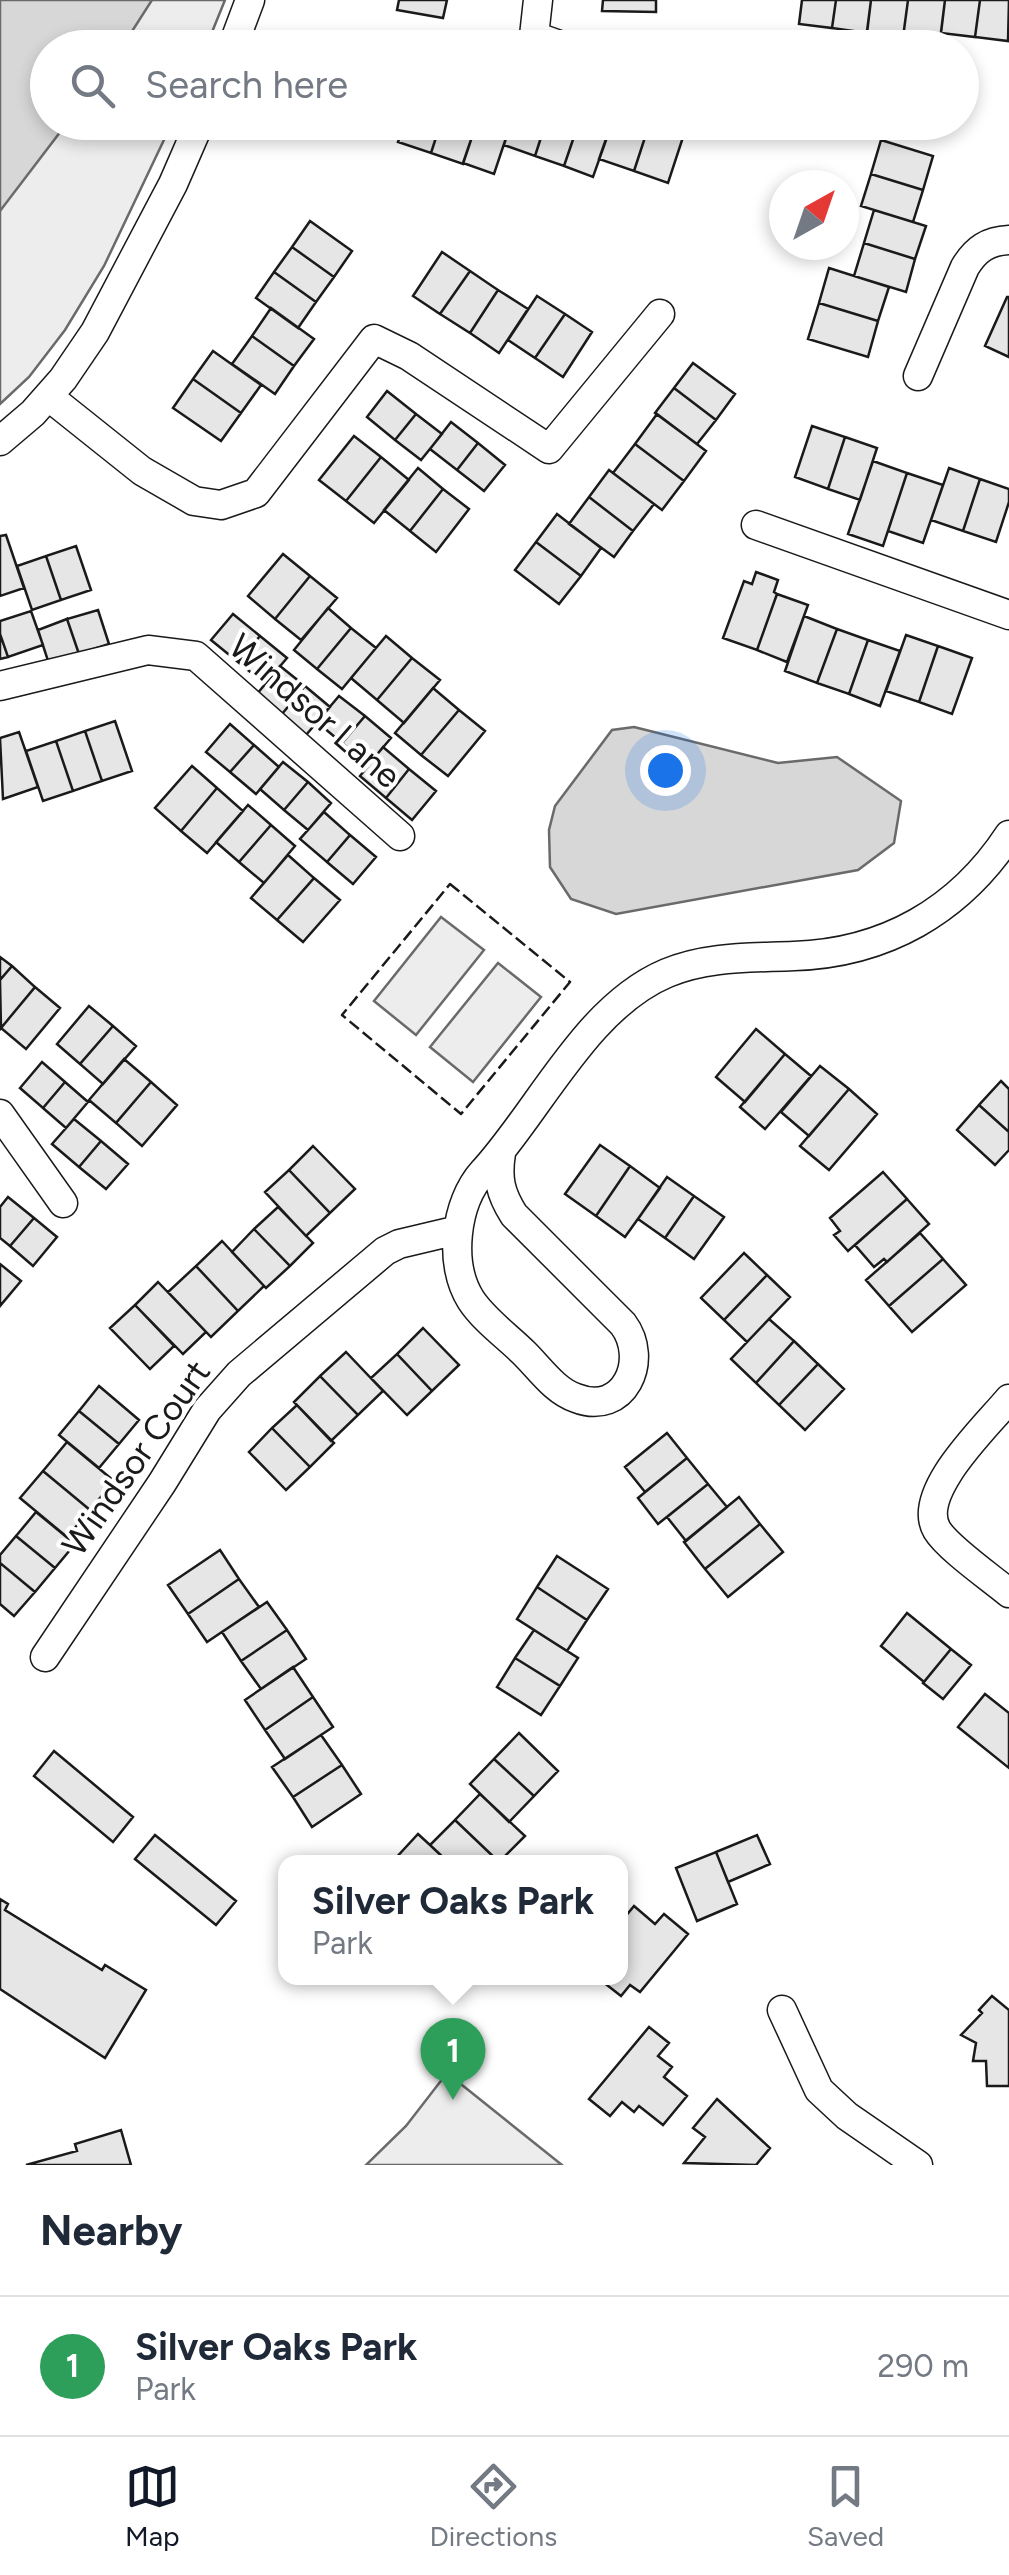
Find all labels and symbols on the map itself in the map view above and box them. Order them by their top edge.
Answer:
north arrow [769,170,859,260]
street label: Windsor Lane [221,625,409,797]
your location [640,745,691,796]
street label: Windsor Court [53,1352,219,1564]
pin: 1 [420,2018,486,2100]

